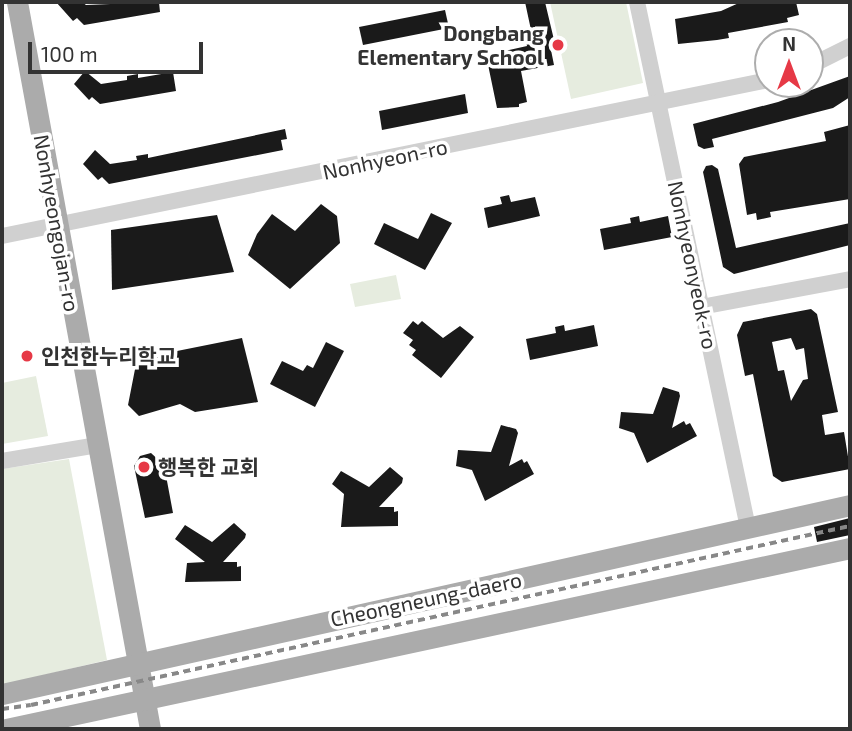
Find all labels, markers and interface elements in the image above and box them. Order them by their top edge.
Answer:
place label: Dongbang Elementary School [357,20,544,70]
scale bar [32,28,206,72]
north arrow [754,28,824,98]
text: N [782,32,796,55]
marker: Dongbang Elementary School [550,37,566,53]
text: 100 m [41,41,98,66]
street label: Nonhyeongojan-ro [29,132,85,314]
street label: Nonhyeon-ro [320,133,450,185]
street label: Nonhyeonyeok-ro [663,179,723,351]
place label: 인천한누리학교 [41,343,176,369]
marker: 인천한누리학교 [19,348,35,364]
place label: 행복한 교회 [158,454,259,480]
marker: 행복한 교회 [136,459,152,475]
street label: Cheongneung-daero [328,566,524,632]

